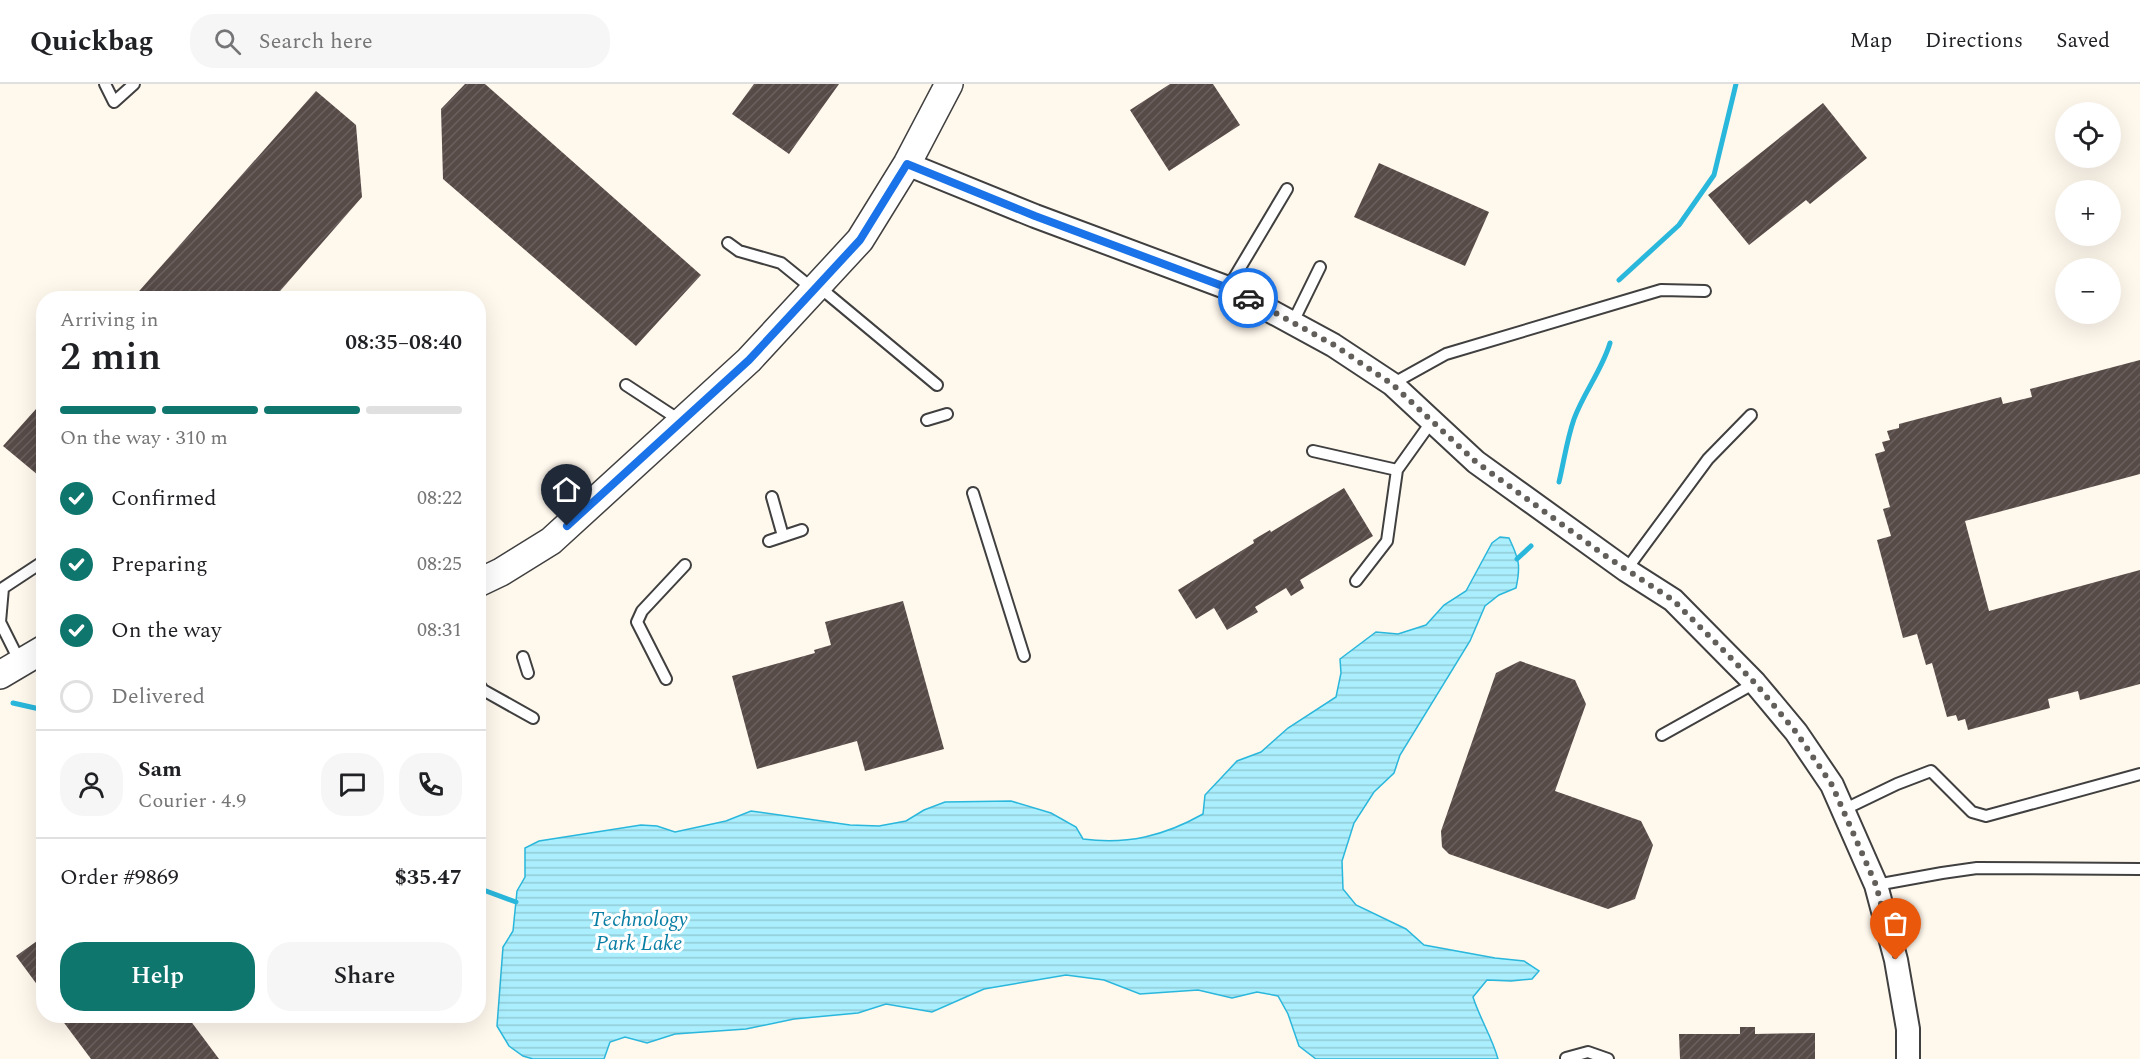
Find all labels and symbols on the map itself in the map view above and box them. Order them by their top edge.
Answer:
courier [1218,268,1278,328]
pin [541,464,592,526]
pin [1870,898,1921,960]
water label: Technology Park Lake [590,904,688,960]

